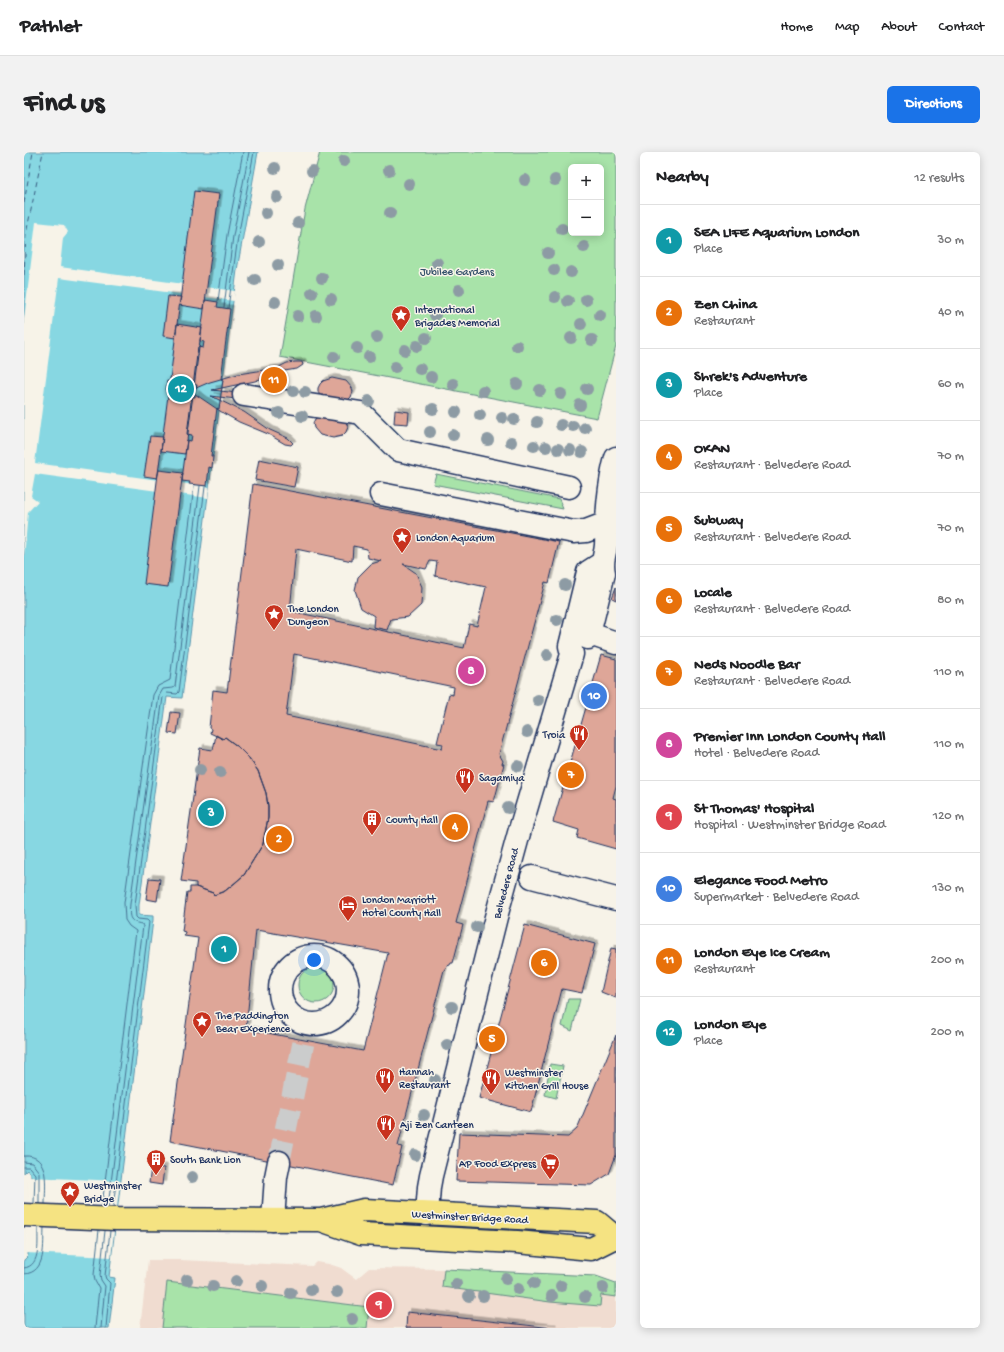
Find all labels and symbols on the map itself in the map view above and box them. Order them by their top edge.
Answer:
park label: Jubilee Gardens [420,267,495,279]
place icon: International Brigades Memorial [390,304,412,332]
place label: International Brigades Memorial [414,305,500,330]
pin: 11 [261,365,287,395]
pin: 12 [168,374,194,404]
place icon: London Aquarium [391,526,413,554]
place label: London Aquarium [416,533,495,545]
place icon: The London Dungeon [263,603,285,631]
place label: The London Dungeon [287,604,340,629]
pin: 8 [458,656,484,686]
pin: 10 [581,681,607,711]
restaurant icon: Troia [568,723,590,751]
place label: Troia [542,730,566,742]
pin: 7 [558,760,584,790]
restaurant icon: Sagamiya [454,766,476,794]
place label: Sagamiya [479,773,525,785]
pin: 3 [198,798,224,828]
building icon: County Hall [361,808,383,836]
pin: 4 [442,812,468,842]
place label: County Hall [386,815,438,827]
pin: 2 [266,824,292,854]
street label: Belvedere Road [491,845,523,921]
hotel icon: London Marriott Hotel County Hall [337,894,359,922]
place label: London Marriott Hotel County Hall [362,895,442,920]
pin: 1 [211,934,237,964]
pin: 6 [531,948,557,978]
your location [304,950,324,970]
place icon: The Paddington Bear Experience [191,1010,213,1038]
place label: The Paddington Bear Experience [215,1011,291,1036]
pin: 5 [479,1024,505,1054]
restaurant icon: Hannah Restaurant [374,1066,396,1094]
place label: Hannah Restaurant [399,1067,451,1092]
restaurant icon: Westminster Kitchen Grill House [480,1067,502,1095]
place label: Westminster Kitchen Grill House [505,1068,589,1093]
restaurant icon: Aji Zen Canteen [375,1113,397,1141]
place label: Aji Zen Canteen [400,1120,474,1132]
building icon: South Bank Lion [145,1148,167,1176]
supermarket icon: AP Food Express [539,1152,561,1180]
place label: South Bank Lion [170,1155,242,1167]
place label: AP Food Express [459,1159,537,1171]
place icon: Westminster Bridge [59,1180,81,1208]
place label: Westminster Bridge [83,1181,142,1206]
street label: Westminster Bridge Road [411,1209,530,1227]
pin: 9 [366,1290,392,1320]

